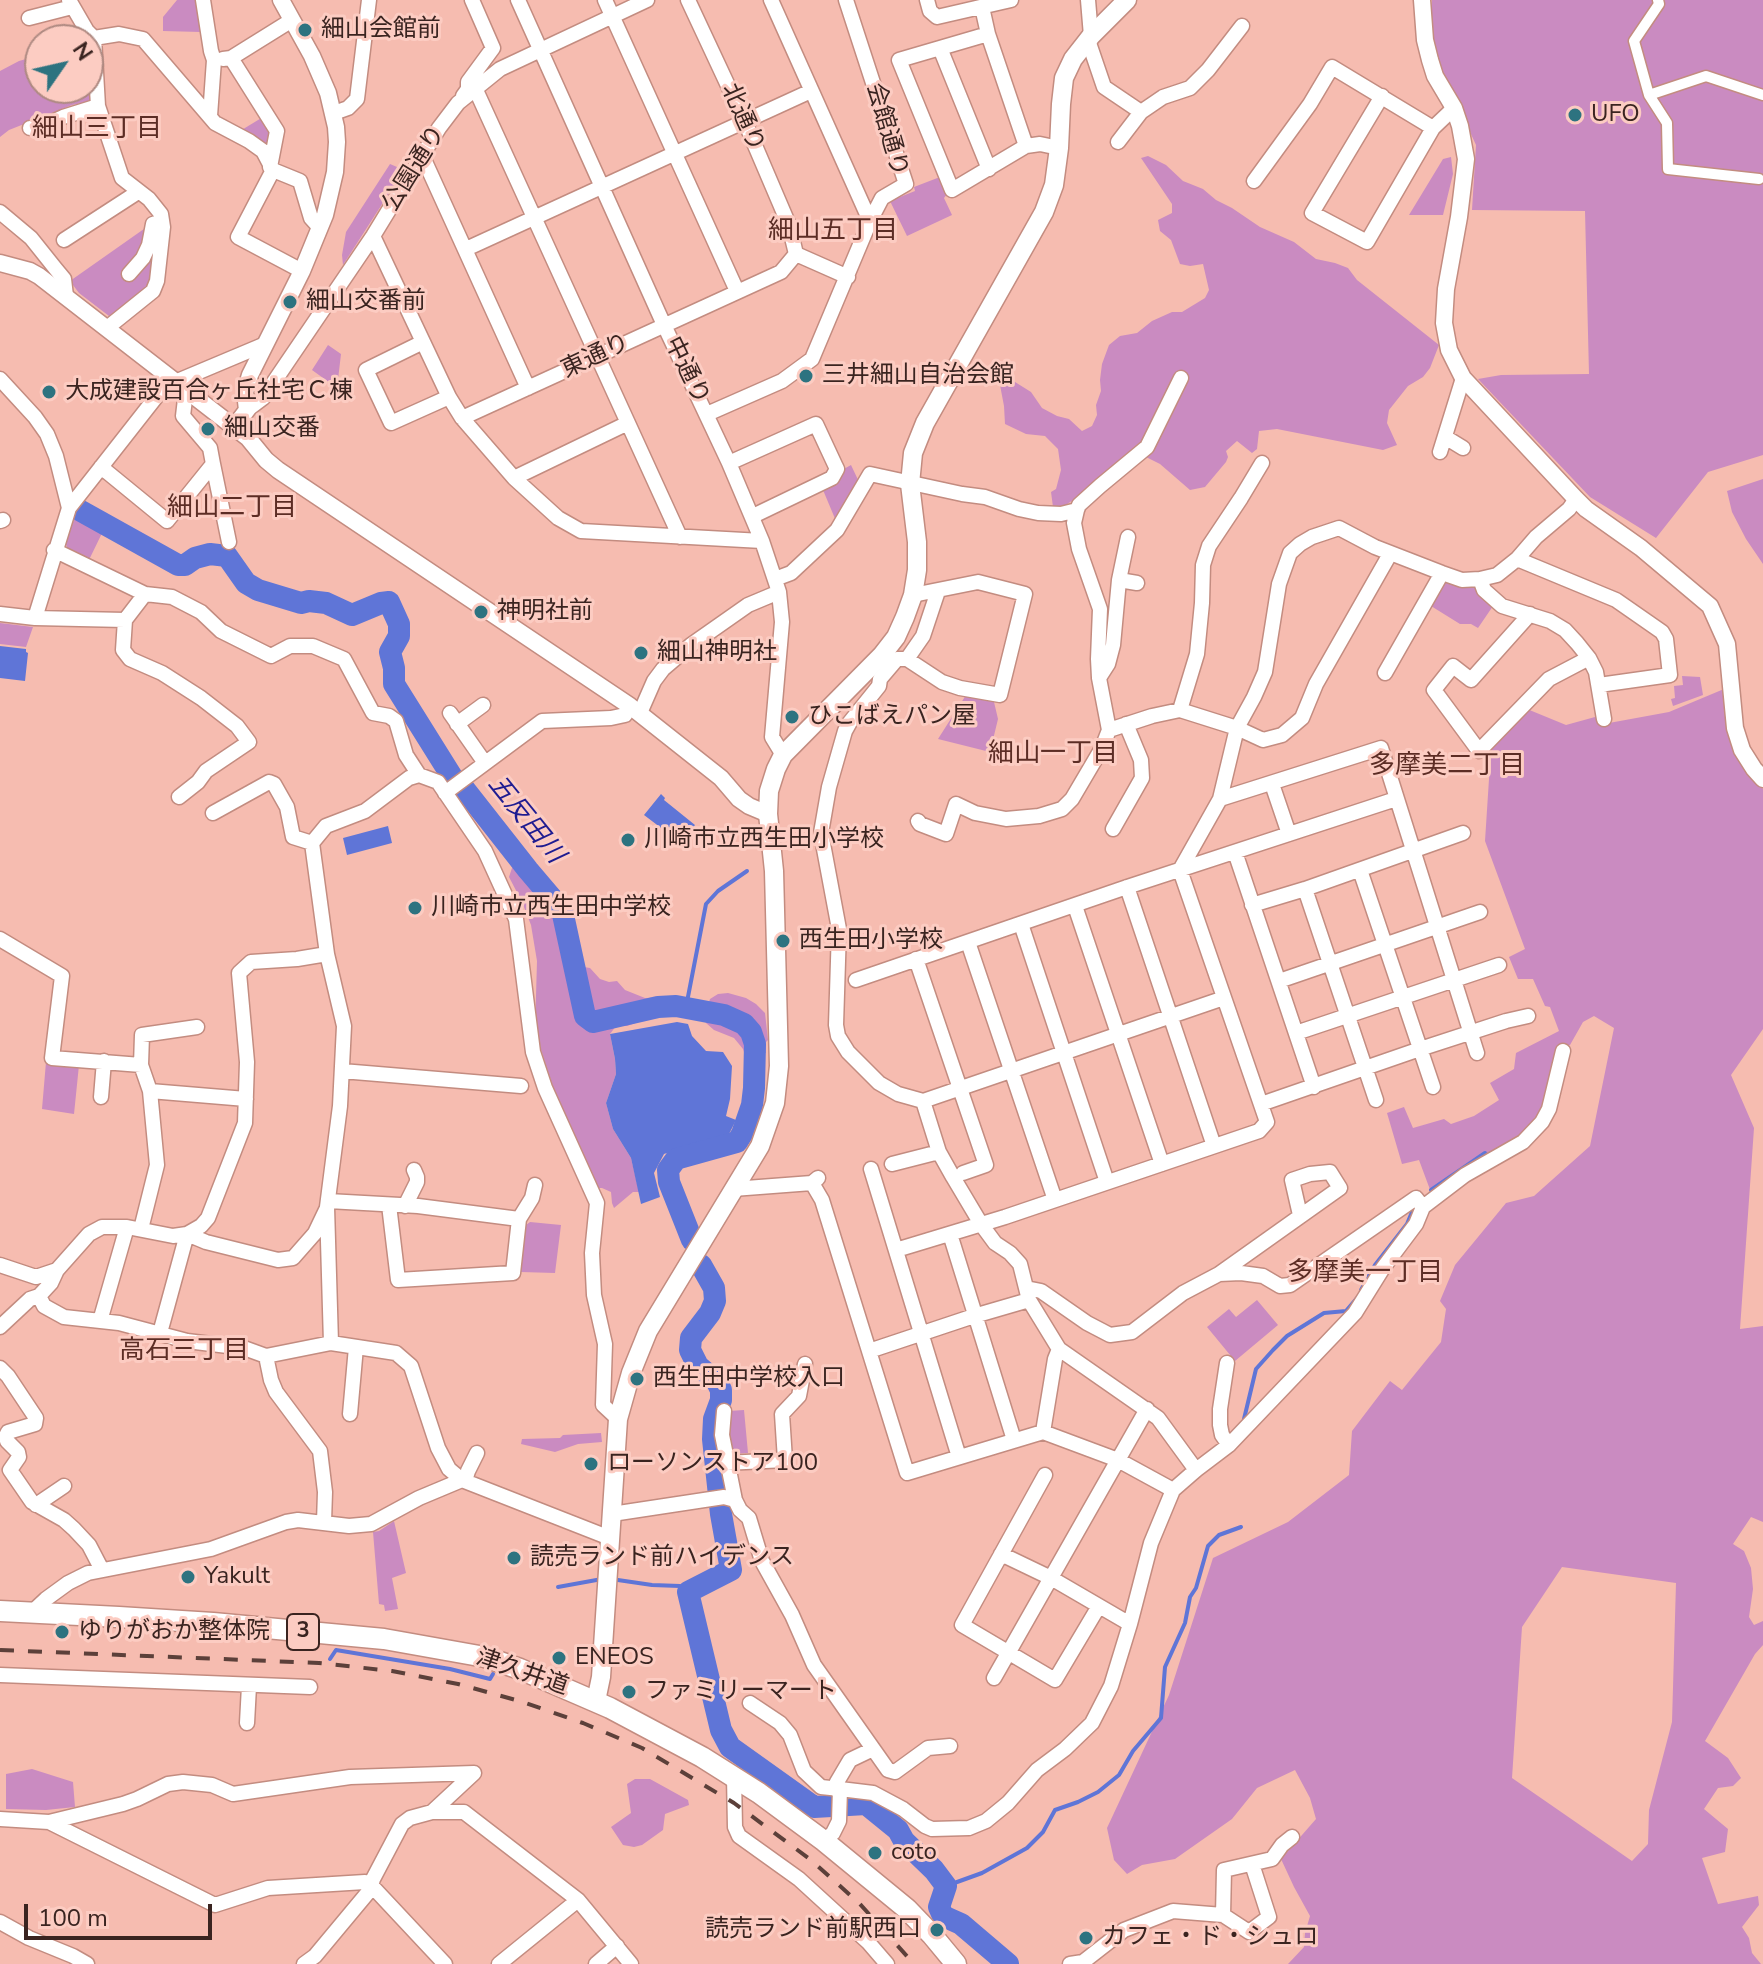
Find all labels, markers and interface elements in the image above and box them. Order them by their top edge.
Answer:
place label: 細山会館前 [321,16,441,44]
marker: 細山会館前 [296,21,314,39]
north arrow [24,24,104,104]
text: N [65,36,99,67]
street label: 北通り [714,79,770,157]
street label: 会館通り [859,80,913,180]
place label: UFO [1591,101,1640,129]
marker: UFO [1566,106,1584,124]
district label: 細山三丁目 [32,114,162,146]
street label: 公園通り [377,121,453,217]
district label: 細山五丁目 [768,216,898,248]
place label: 細山交番前 [306,288,426,316]
marker: 細山交番前 [281,293,299,311]
street label: 東通り [557,329,635,385]
street label: 中通り [657,332,715,410]
place label: 三井細山自治会館 [822,362,1014,390]
marker: 三井細山自治会館 [797,367,815,385]
place label: 大成建設百合ヶ丘社宅Ｃ棟 [65,378,353,406]
marker: 大成建設百合ヶ丘社宅Ｃ棟 [40,383,58,401]
place label: 細山交番 [224,415,320,443]
marker: 細山交番 [199,420,217,438]
district label: 細山二丁目 [167,493,297,525]
place label: 神明社前 [497,598,593,626]
marker: 神明社前 [472,603,490,621]
place label: 細山神明社 [657,639,777,667]
marker: 細山神明社 [632,644,650,662]
place label: ひこばえパン屋 [808,703,976,731]
marker: ひこばえパン屋 [783,708,801,726]
district label: 細山一丁目 [988,739,1118,771]
district label: 多摩美二丁目 [1369,751,1525,783]
water label: 五反田川 [480,770,570,870]
place label: 川崎市立西生田小学校 [644,826,884,854]
marker: 川崎市立西生田小学校 [619,831,637,849]
place label: 川崎市立西生田中学校 [431,894,671,922]
marker: 川崎市立西生田中学校 [406,899,424,917]
place label: 西生田小学校 [799,927,943,955]
marker: 西生田小学校 [774,932,792,950]
district label: 多摩美一丁目 [1287,1258,1443,1290]
district label: 高石三丁目 [119,1336,249,1368]
place label: 西生田中学校入口 [653,1365,845,1393]
marker: 西生田中学校入口 [628,1370,646,1388]
place label: ローソンストア100 [607,1450,818,1478]
marker: ローソンストア100 [582,1455,600,1473]
place label: 読売ランド前ハイデンス [530,1544,794,1572]
marker: 読売ランド前ハイデンス [505,1549,523,1567]
place label: Yakult [204,1563,270,1591]
marker: Yakult [179,1568,197,1586]
road number: 3 [287,1614,319,1650]
place label: ゆりがおか整体院 [78,1618,270,1646]
marker: ゆりがおか整体院 [53,1623,71,1641]
street label: 津久井道 [472,1644,572,1702]
place label: ENEOS [575,1644,654,1672]
marker: ENEOS [550,1649,568,1667]
place label: ファミリーマート [645,1678,837,1706]
marker: ファミリーマート [620,1683,638,1701]
place label: coto [891,1839,937,1867]
marker: coto [866,1844,884,1862]
scale bar [28,1888,216,1938]
text: 100 m [38,1902,108,1934]
place label: 読売ランド前駅西口 [705,1916,921,1944]
marker: 読売ランド前駅西口 [928,1921,946,1939]
place label: カフェ・ド・シュロ [1102,1924,1318,1952]
marker: カフェ・ド・シュロ [1077,1929,1095,1947]

